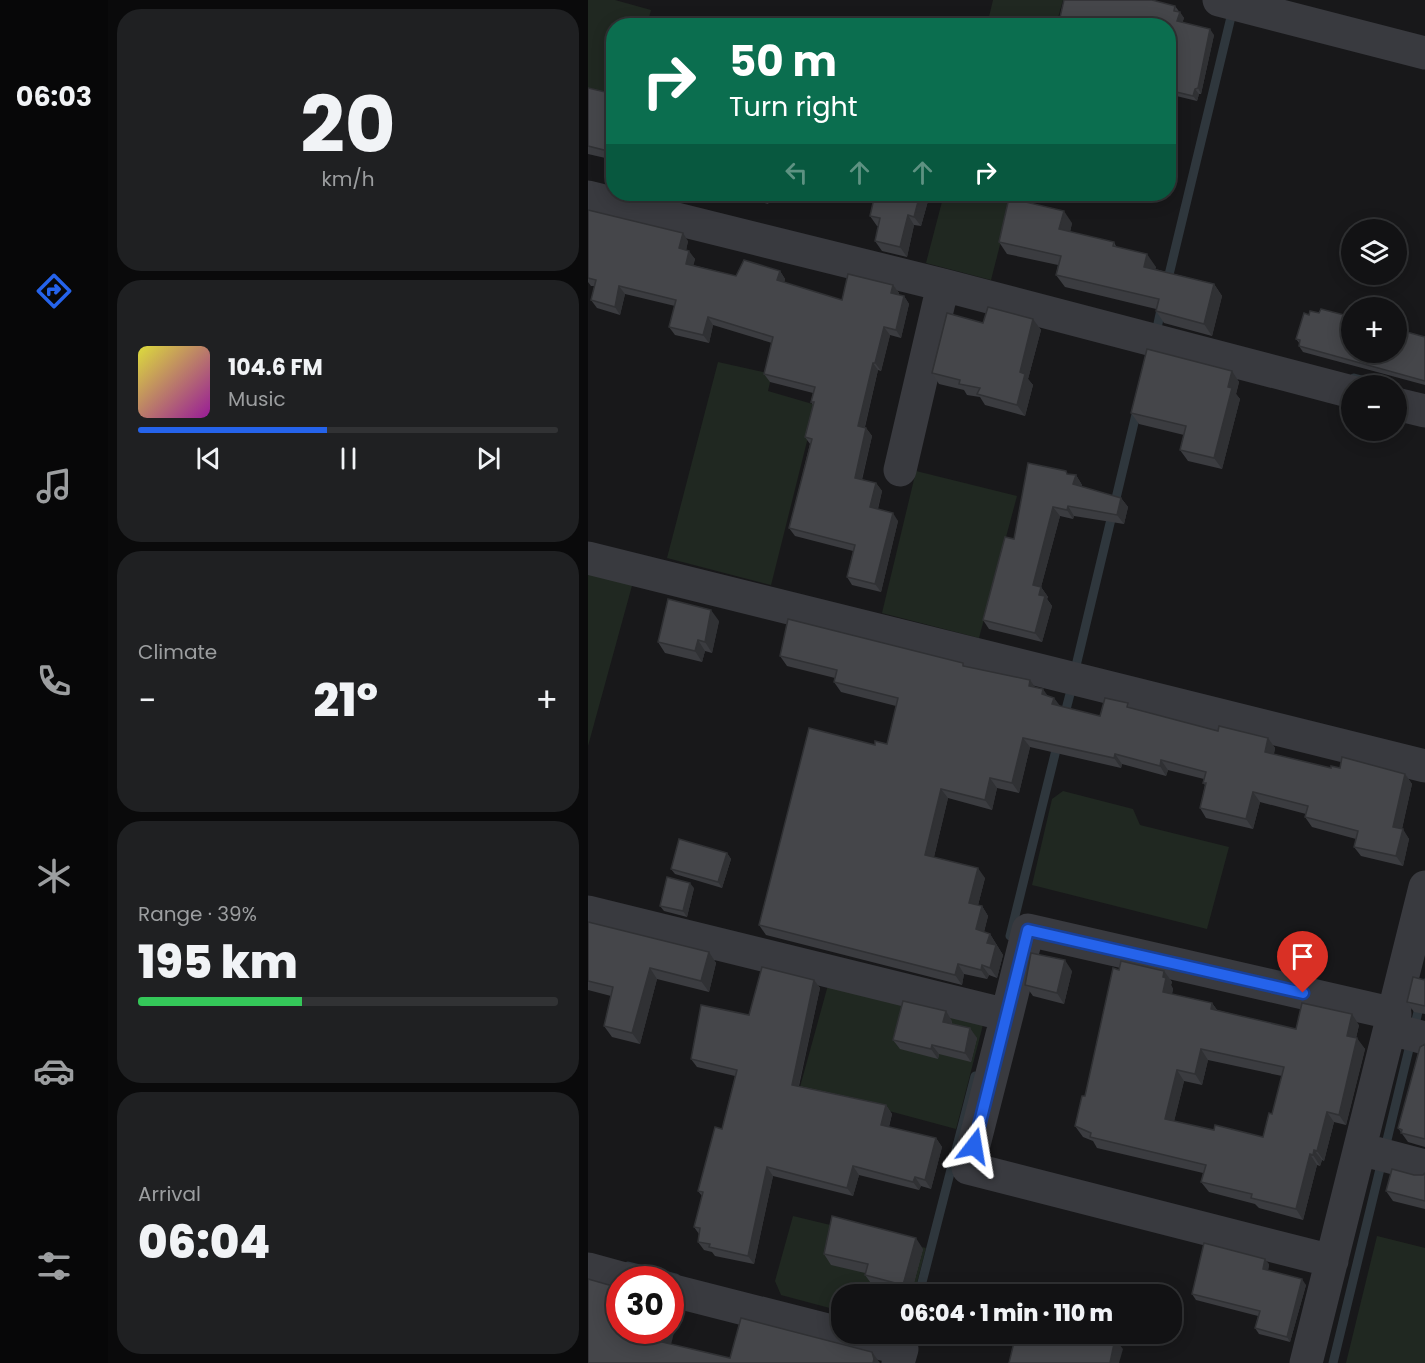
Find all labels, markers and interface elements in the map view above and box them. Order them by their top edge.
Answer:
text: 50 m [729,32,837,91]
icon: right [630,42,708,120]
text: 20 [300,70,396,179]
text: 06:03 [16,78,92,115]
text: Turn right [729,88,858,125]
icon: left [780,156,813,189]
icon: ahead [843,156,876,189]
icon: ahead [906,156,939,189]
icon: right [969,156,1002,189]
text: km/h [321,165,375,193]
map controls [1341,219,1407,441]
button: layers [1341,219,1407,285]
icon: directions [33,270,75,312]
button: + [1341,297,1407,363]
text: 104.6 FM [228,352,323,383]
button: − [1341,375,1407,441]
text: Music [228,385,286,413]
icon: previous [192,442,225,475]
icon: pause [332,442,365,475]
icon: next [472,442,505,475]
icon: music [33,465,75,507]
text: Climate [138,638,217,666]
icon: phone [33,660,75,702]
text: 21° [314,669,378,732]
text: − [138,677,156,724]
text: + [535,677,558,724]
icon: climate [33,855,75,897]
text: Range · 39% [138,900,257,928]
text: 195 km [138,931,298,994]
pin [1277,931,1328,993]
icon: arrive [1286,940,1319,973]
icon: car [33,1050,75,1092]
position arrow [942,1114,1006,1178]
text: Arrival [138,1180,201,1208]
text: 06:04 [138,1211,270,1274]
icon: filters [33,1245,75,1287]
speed limit sign: 30 [606,1266,684,1344]
text: 06:04 · 1 min · 110 m [900,1298,1113,1329]

